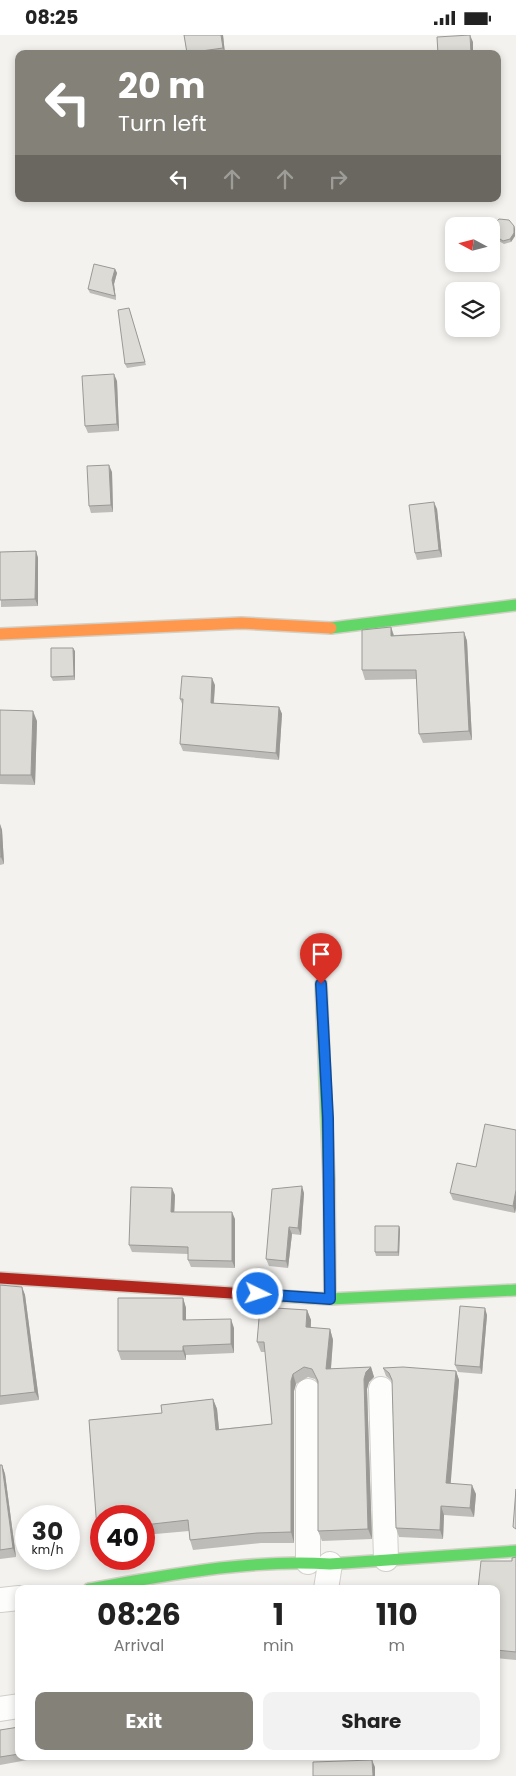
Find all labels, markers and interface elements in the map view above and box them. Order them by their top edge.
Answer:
text: 08:25 [25,4,78,31]
text: 20 m [118,61,205,110]
icon: left [35,70,100,135]
text: Turn left [118,108,206,139]
icon: left [165,165,193,193]
icon: ahead [218,165,246,193]
icon: ahead [271,165,299,193]
icon: right [324,165,352,193]
north arrow [445,217,500,273]
map controls [445,217,500,337]
button: layers [445,282,500,337]
pin [300,933,342,984]
icon: arrive [307,940,335,968]
position arrow [231,1267,283,1319]
speed limit sign: 40 [90,1505,155,1570]
text: 30 [32,1514,63,1549]
text: km/h [32,1541,63,1558]
text: 08:26 [97,1593,181,1636]
text: 1 [273,1593,284,1636]
text: 110 [376,1593,418,1636]
text: Arrival [114,1634,164,1657]
text: min [263,1634,294,1657]
text: m [389,1634,405,1657]
button: Exit [35,1692,253,1750]
button: Share [263,1692,480,1750]

